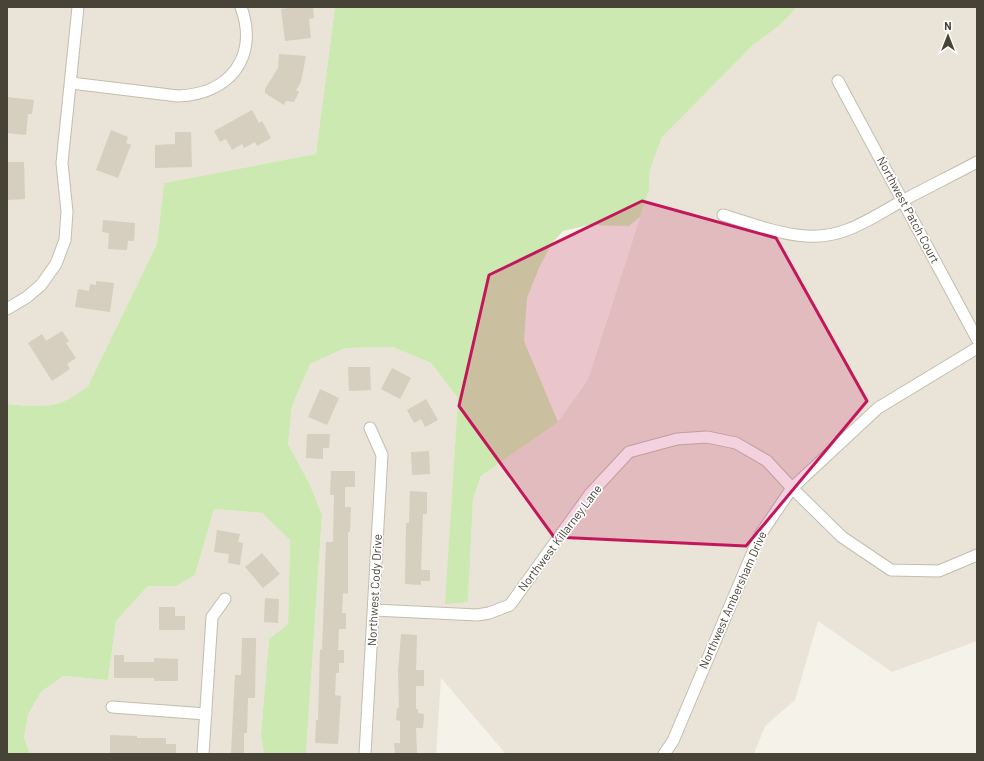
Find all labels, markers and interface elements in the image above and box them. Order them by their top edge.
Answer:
north arrow [928,16,968,56]
text: N [944,19,952,32]
street label: Northwest Patch Court [875,154,943,265]
street label: Northwest Killarney Lane [515,481,604,593]
street label: Northwest Ambersham Drive [695,529,769,671]
street label: Northwest Cody Drive [364,534,384,646]

